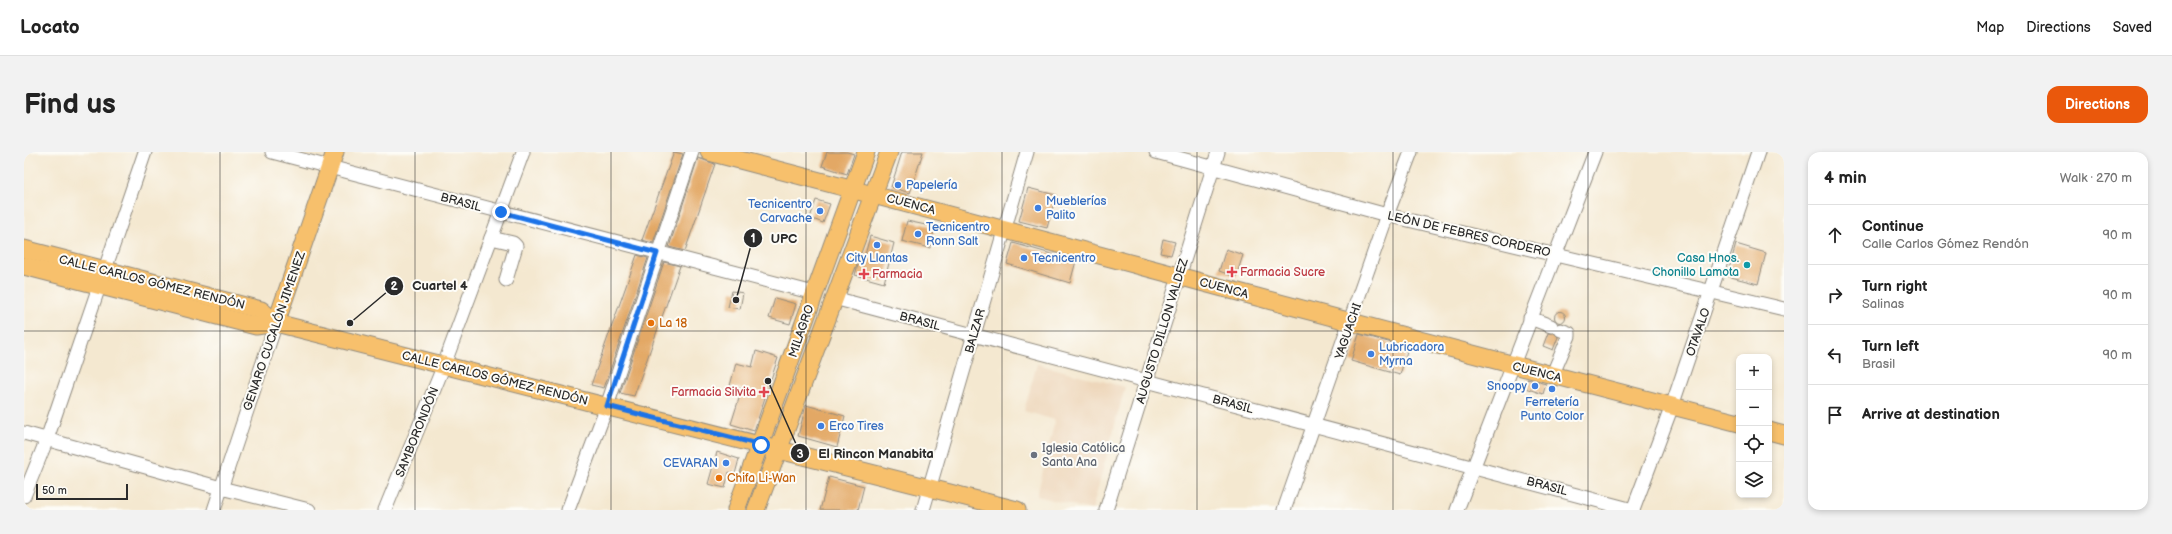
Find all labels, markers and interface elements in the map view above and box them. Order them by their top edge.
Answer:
text: Locato [20,16,80,39]
text: Map [1976,19,2004,36]
text: Directions [2026,19,2091,36]
text: Saved [2113,19,2152,36]
button: Directions [2047,86,2148,123]
text: Find us [24,88,116,121]
text: 4 min [1824,168,1867,188]
text: Walk · 270 m [2060,170,2132,186]
place label: Papelería [906,178,958,193]
marker: Papelería [893,180,903,190]
street label: BRASIL [439,190,483,215]
street label: CUENCA [885,191,938,218]
place label: Mueblerías Palito [1046,194,1107,223]
place label: Tecnicentro Carvache [748,197,812,226]
route end [492,203,510,221]
marker: Mueblerías Palito [1033,203,1043,213]
marker: Tecnicentro Carvache [815,206,825,216]
street label: LEÓN DE FEBRES CORDERO [1386,206,1552,261]
text: Continue [1862,217,1924,236]
place label: Tecnicentro Ronn Salt [926,220,990,249]
icon: ahead [1824,224,1846,246]
callout: UPC [743,226,806,251]
text: 90 m [2103,227,2132,243]
marker: Tecnicentro Ronn Salt [913,229,923,239]
text: 1 [750,231,756,246]
text: UPC [771,231,797,247]
text: Calle Carlos Gómez Rendón [1862,236,2029,252]
marker: City Llantas [872,240,882,250]
street label: GENARO CUCALÓN JIMENEZ [238,248,309,413]
street label: CALLE CARLOS GÓMEZ RENDÓN [57,250,247,313]
place label: City Llantas [846,251,908,266]
place label: Tecnicentro [1032,251,1096,266]
place label: Casa Hnos. Chonillo Lamota [1652,251,1739,280]
marker: Tecnicentro [1019,253,1029,263]
street label: AUGUSTO DILLON VALDEZ [1133,256,1192,406]
marker: Casa Hnos. Chonillo Lamota [1742,260,1752,270]
place label: Farmacia Sucre [1240,265,1325,280]
place label: Farmacia [872,267,923,282]
marker: Farmacia Sucre [1227,267,1237,277]
marker: Farmacia [859,269,869,279]
callout: Cuartel 4 [384,273,476,298]
street label: CUENCA [1198,275,1251,302]
text: Turn right [1862,277,1927,296]
text: Cuartel 4 [412,278,468,294]
text: 2 [390,279,398,294]
icon: right [1824,284,1846,306]
text: 90 m [2103,287,2132,303]
text: Salinas [1862,296,1904,312]
street label: YAGUACHI [1332,301,1365,362]
street label: MILAGRO [785,303,817,359]
street label: OTAVALO [1683,306,1714,358]
street label: BALZAR [962,307,989,355]
street label: BRASIL [898,309,942,334]
place label: La 18 [659,316,687,331]
marker: La 18 [646,318,656,328]
text: Turn left [1862,337,1919,356]
place label: Lubricadora Myrna [1379,340,1444,369]
icon: left [1824,344,1846,366]
street label: CALLE CARLOS GÓMEZ RENDÓN [400,346,590,409]
text: 90 m [2103,347,2132,363]
marker: Lubricadora Myrna [1366,349,1376,359]
map controls [1736,354,1772,498]
button: + [1736,354,1772,390]
text: Brasil [1862,356,1895,372]
street label: CUENCA [1511,359,1564,386]
place label: Snoopy [1487,379,1528,394]
marker: Snoopy [1530,381,1540,391]
street label: SAMBORONDÓN [391,384,442,480]
marker: Ferretería Punto Color [1547,384,1557,394]
place label: Farmacia Silvita [671,385,756,400]
marker: Farmacia Silvita [759,387,769,397]
button: − [1736,390,1772,426]
street label: BRASIL [1211,392,1255,417]
place label: Ferretería Punto Color [1520,395,1584,424]
icon: arrive [1824,404,1846,426]
text: Arrive at destination [1862,405,2000,424]
place label: Erco Tires [829,419,884,434]
marker: Erco Tires [816,421,826,431]
button: locate [1736,426,1772,462]
route start [752,436,770,454]
callout: El Rincon Manabita [790,441,942,466]
place label: Iglesia Católica Santa Ana [1042,441,1125,470]
text: El Rincon Manabita [818,446,934,462]
text: 3 [796,447,804,462]
marker: Iglesia Católica Santa Ana [1029,450,1039,460]
place label: CEVARAN [663,456,718,471]
marker: CEVARAN [721,458,731,468]
button: layers [1736,462,1772,498]
place label: Chifa Li-Wan [727,471,796,486]
marker: Chifa Li-Wan [714,473,724,483]
street label: BRASIL [1525,474,1569,499]
scale bar [36,482,128,501]
text: 50 m [42,484,67,497]

